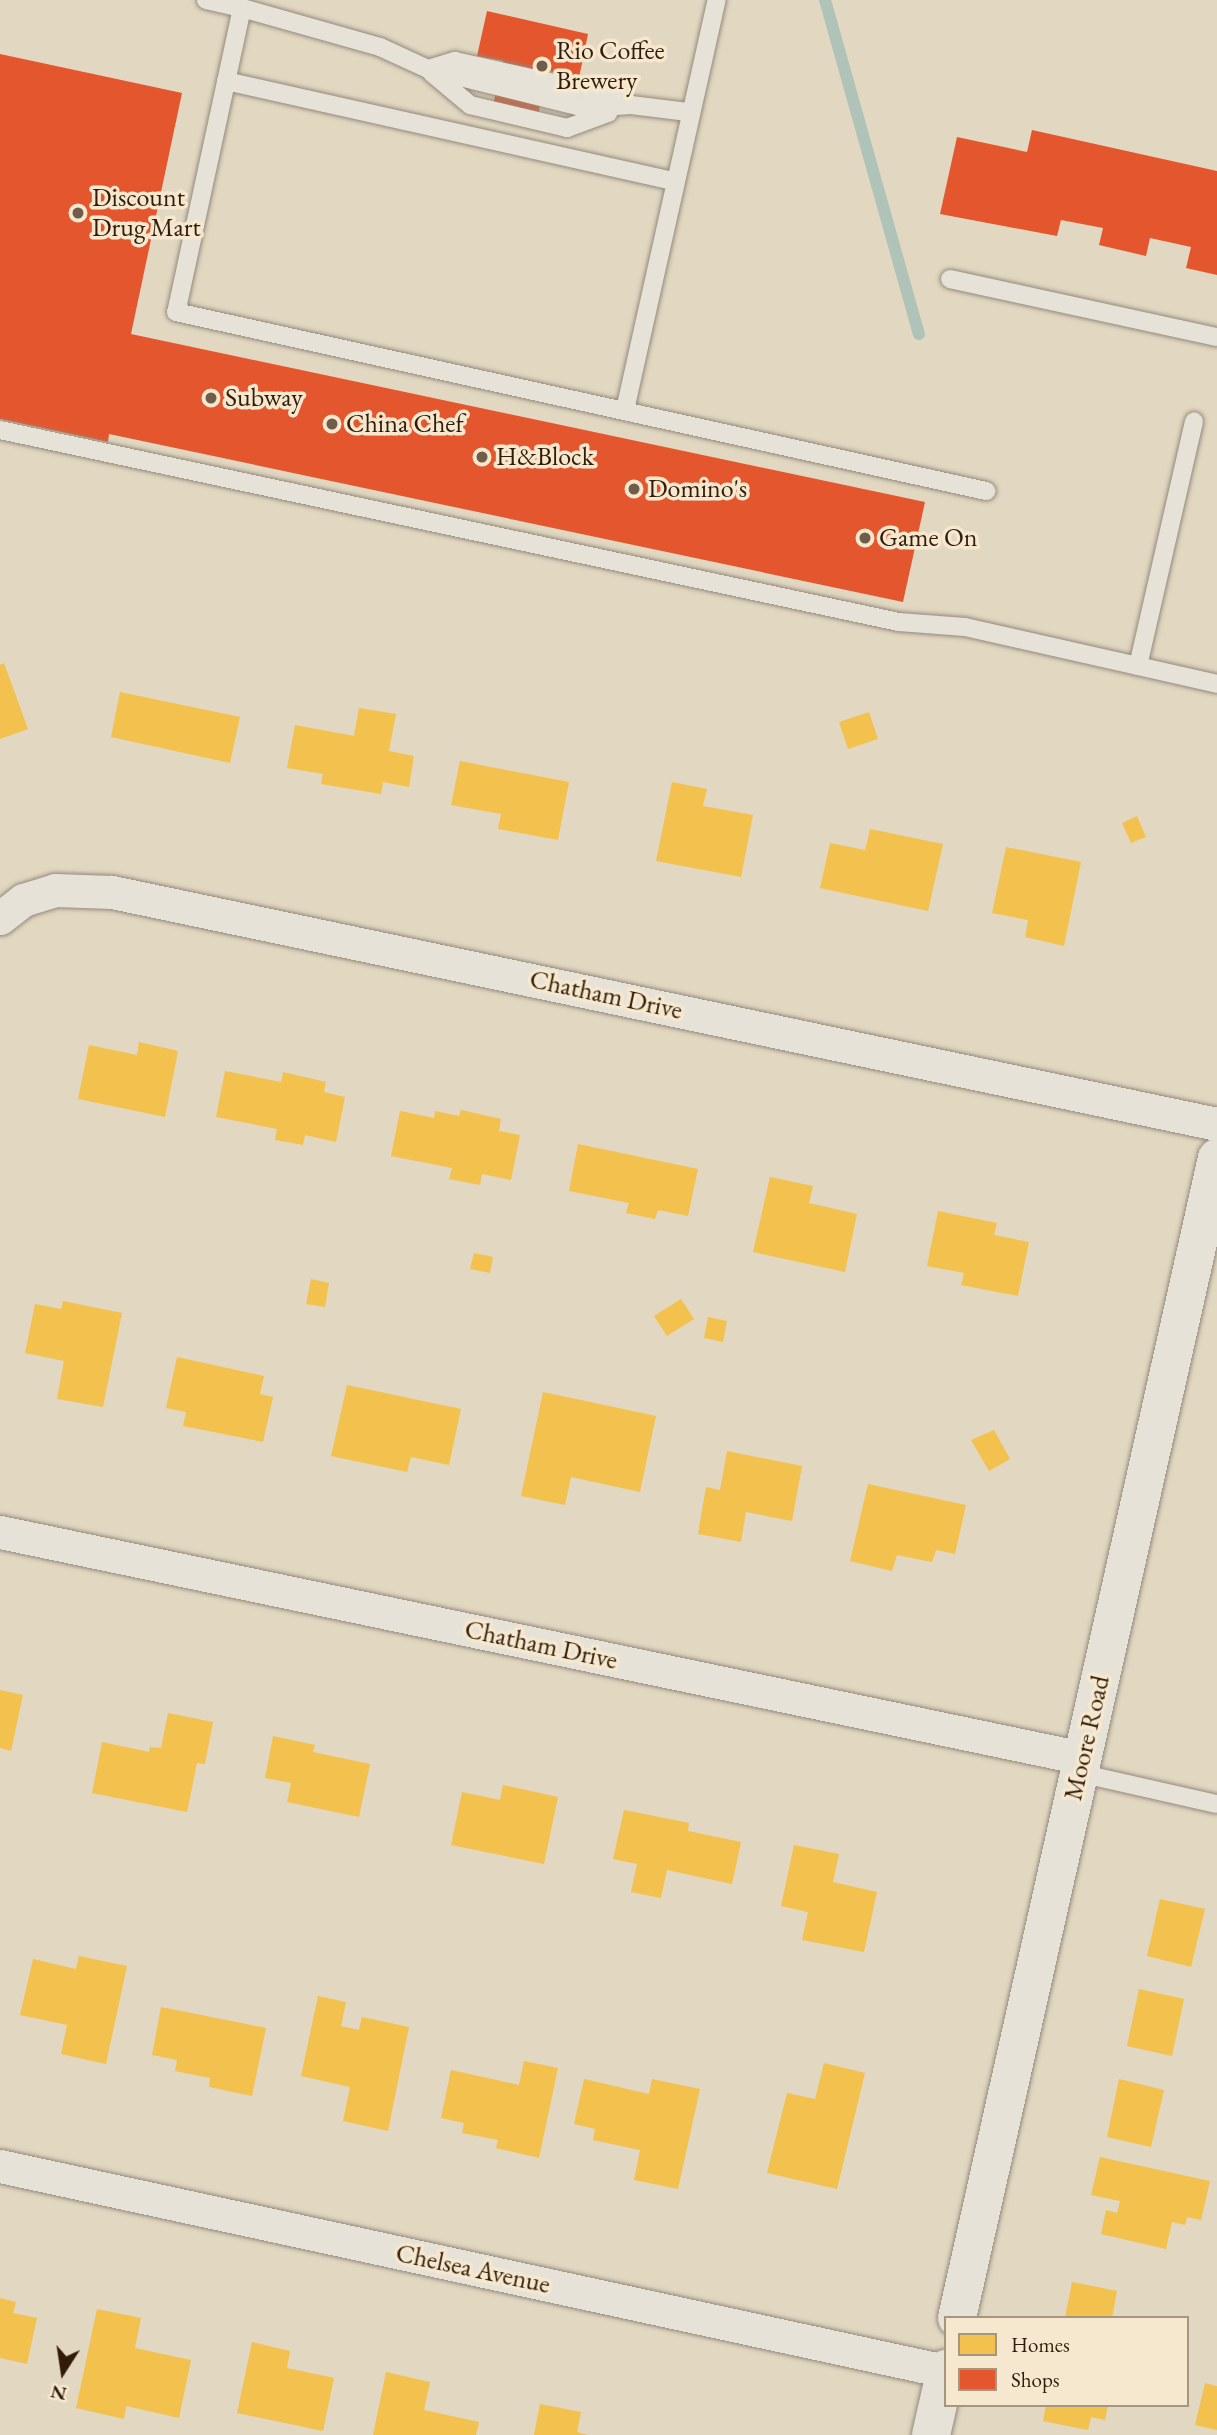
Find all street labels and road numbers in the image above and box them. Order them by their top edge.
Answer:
street label: Chatham Drive [527,964,685,1026]
street label: Chatham Drive [462,1614,620,1676]
street label: Moore Road [1058,1673,1116,1803]
street label: Chelsea Avenue [393,2237,553,2301]

